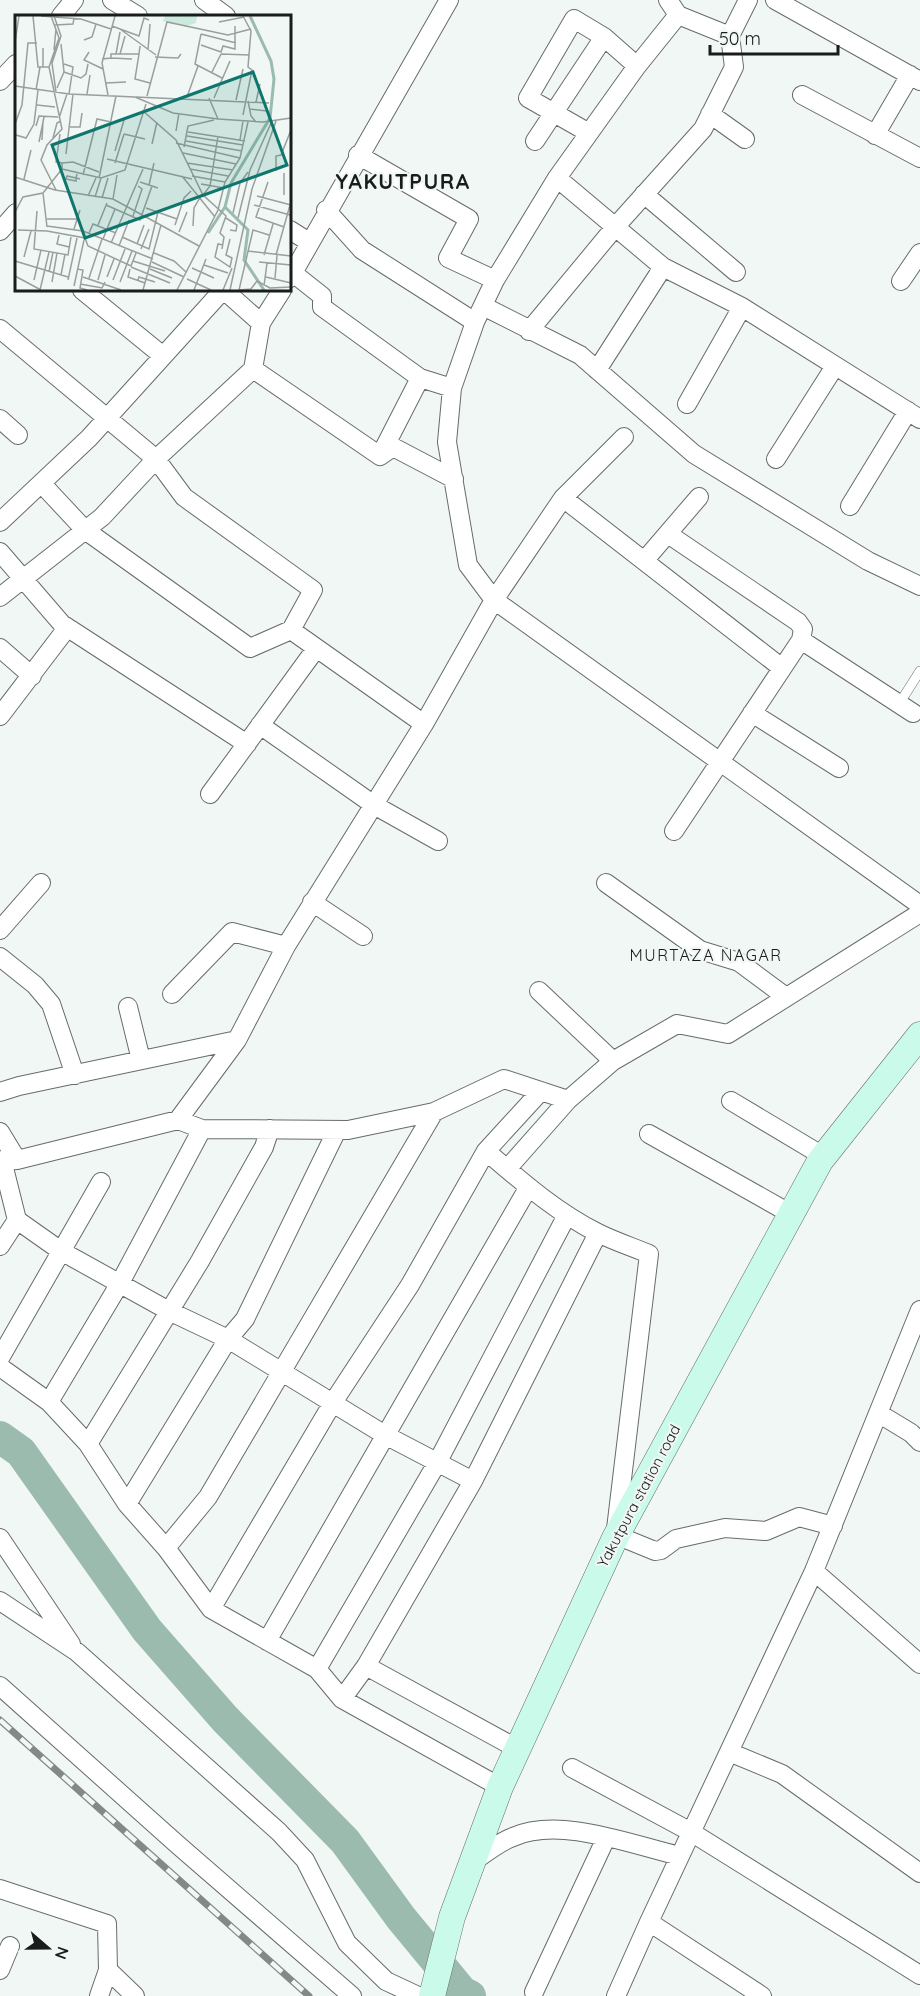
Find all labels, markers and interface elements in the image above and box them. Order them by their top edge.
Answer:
inset map [15,15,291,291]
scale bar [710,18,838,56]
text: 50 m [719,27,761,50]
district label: YAKUTPURA [335,168,471,194]
district label: MURTAZA NAGAR [630,945,782,965]
street label: Yakutpura station road [593,1421,684,1570]
north arrow [18,1918,78,1978]
text: N [51,1944,74,1962]

